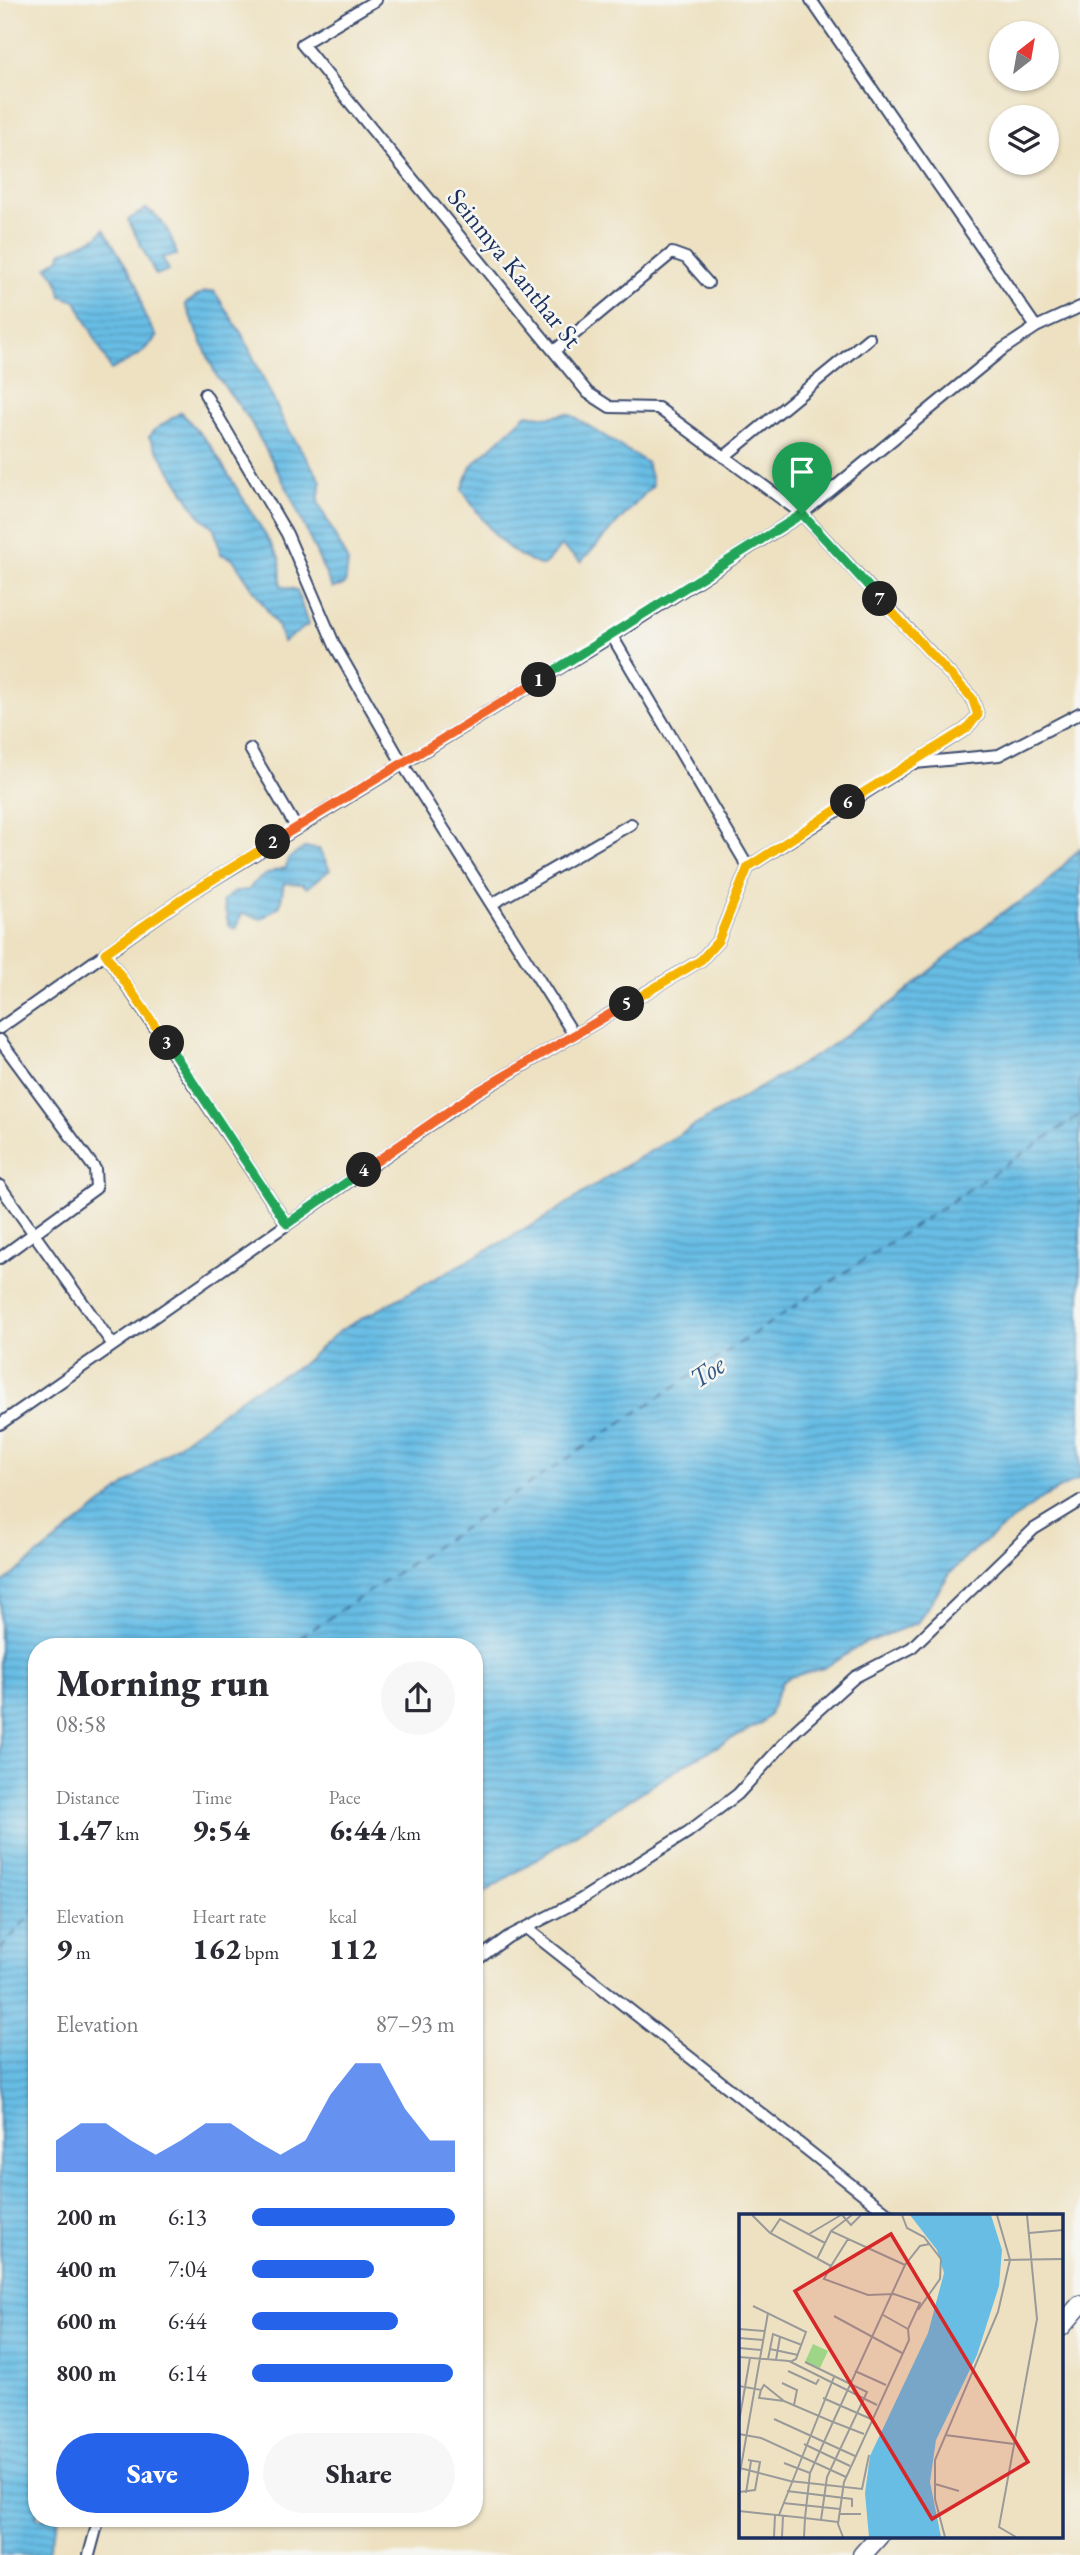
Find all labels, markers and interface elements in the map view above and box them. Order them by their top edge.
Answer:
north arrow [989,21,1059,91]
map controls [989,21,1059,175]
button: layers [989,105,1059,175]
street label: Seinmya Kanthar St [440,181,590,355]
pin [772,442,832,514]
icon: arrive [783,453,821,491]
pin: 7 [862,582,898,616]
text: 7 [874,586,885,611]
pin: 1 [522,662,556,698]
text: 1 [533,667,544,692]
pin: 6 [830,784,866,820]
text: 6 [842,789,853,814]
pin: 2 [256,824,290,860]
text: 2 [267,829,278,854]
pin: 5 [610,986,644,1021]
text: 5 [621,991,632,1016]
pin: 3 [150,1026,184,1060]
text: 3 [161,1030,172,1055]
pin: 4 [346,1152,382,1188]
text: 4 [358,1157,369,1182]
water label: Toe [682,1346,732,1396]
text: Morning run [56,1658,269,1707]
button: share [381,1661,455,1735]
text: 08:58 [56,1709,106,1739]
text: Distance [56,1785,119,1810]
text: Time [192,1785,232,1810]
text: Pace [329,1785,361,1810]
text: 1.47 [56,1810,112,1849]
text: 9:54 [192,1810,250,1849]
text: 6:44 [329,1810,386,1849]
text: km [112,1821,140,1846]
text: /km [386,1821,421,1846]
text: Elevation [56,1904,124,1929]
text: Heart rate [192,1904,266,1929]
text: kcal [329,1904,357,1929]
text: 9 [56,1929,72,1968]
text: 162 [192,1929,241,1968]
text: 112 [329,1929,377,1968]
text: m [72,1940,91,1965]
text: bpm [241,1940,279,1965]
text: Elevation [56,2009,139,2039]
text: 87–93 m [376,2009,455,2039]
text: 200 m [56,2202,117,2232]
text: 6:13 [168,2202,207,2232]
inset map [739,2214,1062,2538]
text: 400 m [56,2254,117,2284]
text: 7:04 [168,2254,207,2284]
text: 600 m [56,2306,117,2336]
text: 6:44 [168,2306,207,2336]
text: 800 m [56,2358,117,2388]
text: 6:14 [168,2358,207,2388]
button: Save [56,2433,249,2513]
button: Share [263,2433,455,2513]

